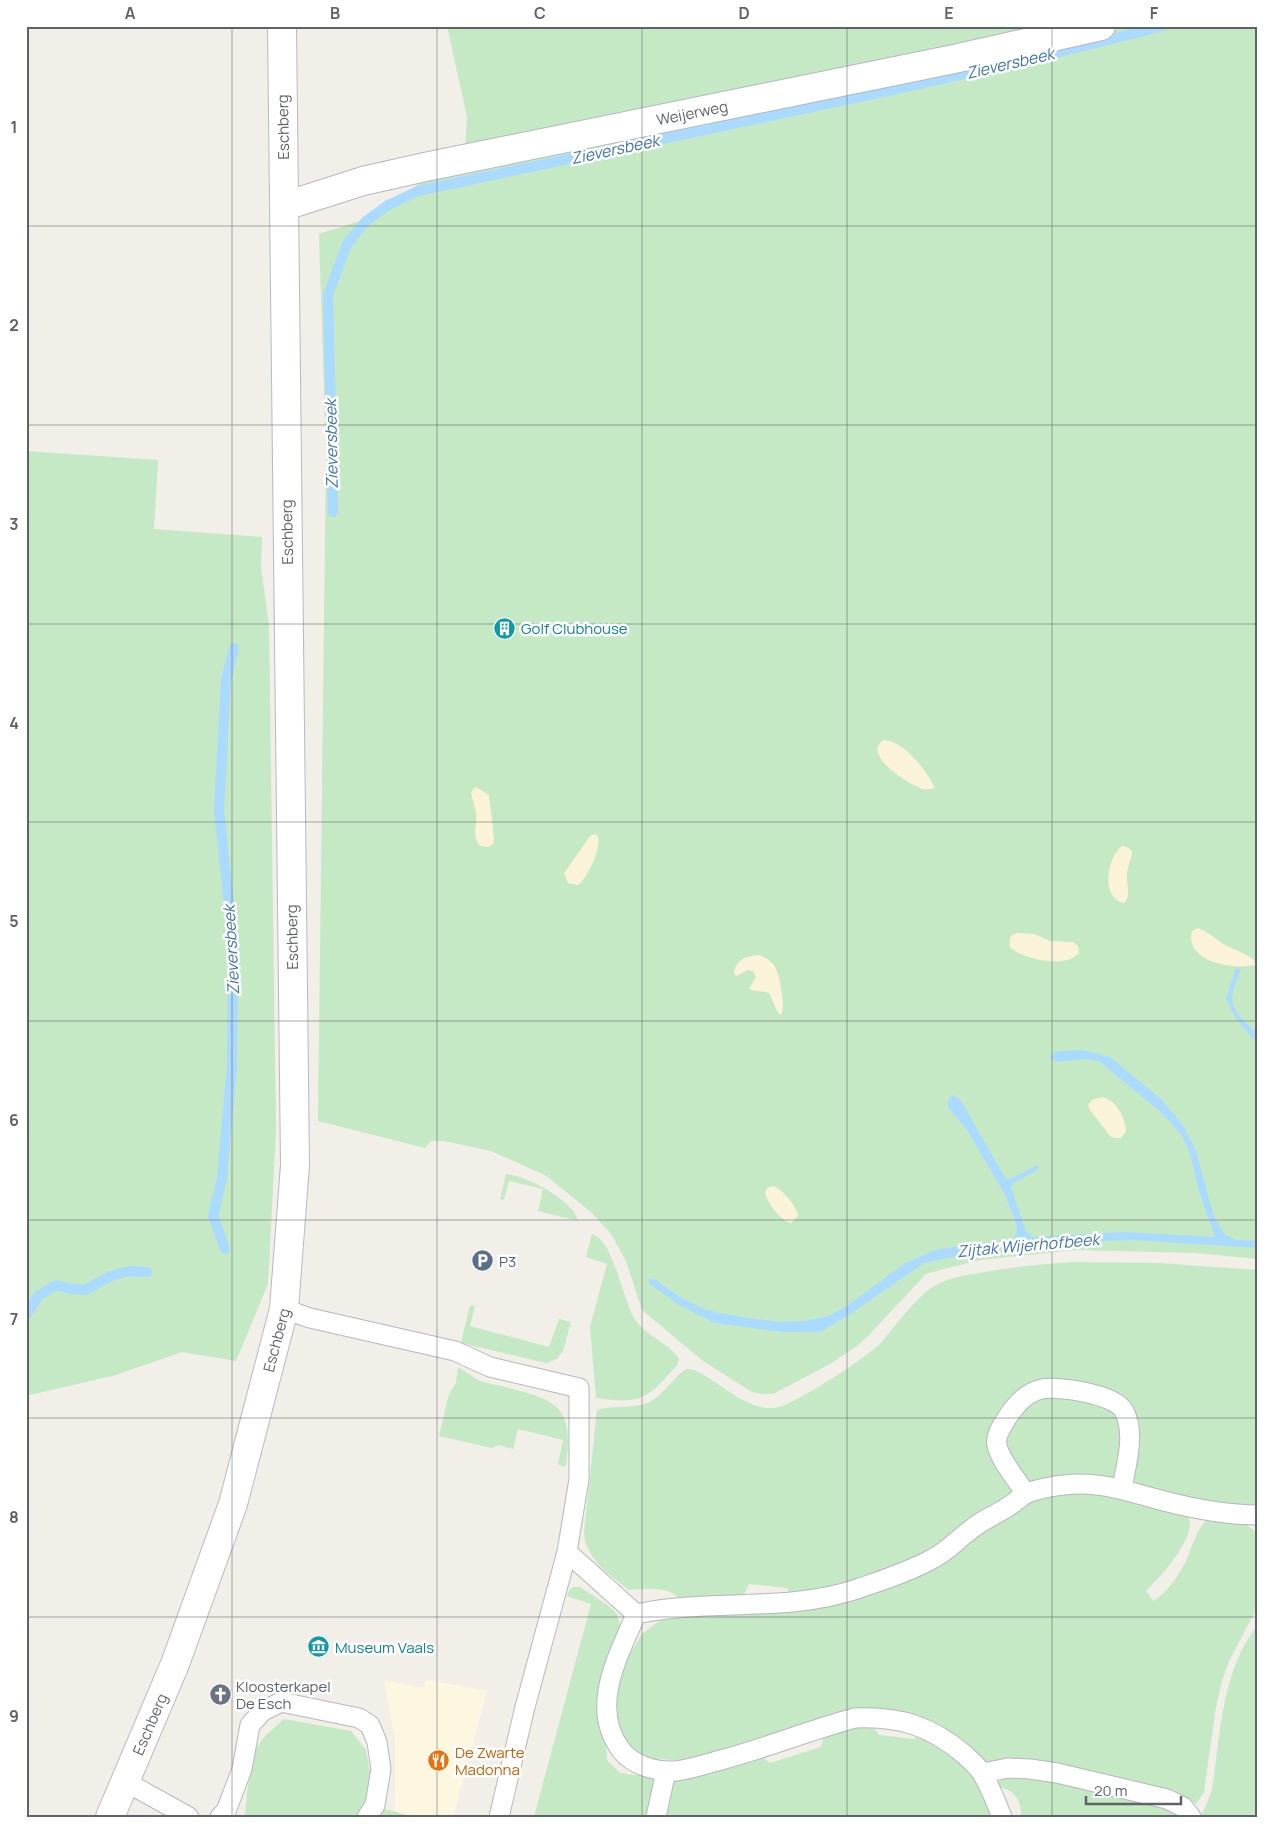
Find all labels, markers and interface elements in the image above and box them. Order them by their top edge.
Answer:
text: A [125,2,136,24]
text: B [330,2,340,24]
text: C [534,2,546,24]
text: D [738,2,750,24]
text: E [944,2,954,24]
text: F [1150,2,1159,24]
water label: Zieversbeek [964,42,1058,84]
street label: Eschberg [272,94,294,160]
street label: Weijerweg [655,95,730,130]
text: 1 [10,116,18,138]
water label: Zieversbeek [569,128,663,169]
text: 2 [9,314,19,336]
water label: Zieversbeek [319,397,343,489]
street label: Eschberg [276,499,298,565]
text: 3 [9,513,19,535]
building icon: Golf Clubhouse [493,616,517,640]
place label: Golf Clubhouse [521,618,628,639]
text: 4 [9,712,19,734]
water label: Zieversbeek [218,903,244,995]
street label: Eschberg [281,904,303,970]
text: 5 [9,910,19,932]
text: 6 [9,1109,19,1131]
water label: Zijtak Wijerhofbeek [956,1228,1102,1262]
parking icon: P3 [471,1249,495,1273]
place label: P3 [499,1251,516,1272]
street label: Eschberg [257,1306,294,1374]
text: 7 [10,1308,18,1330]
text: 8 [9,1506,19,1528]
museum icon: Museum Vaals [307,1635,331,1659]
place label: Museum Vaals [335,1637,434,1658]
place label: Kloosterkapel De Esch [236,1676,331,1714]
church icon: Kloosterkapel De Esch [208,1683,232,1707]
street label: Eschberg [127,1690,172,1758]
text: 9 [9,1705,19,1727]
place label: De Zwarte Madonna [455,1742,525,1780]
restaurant icon: De Zwarte Madonna [427,1749,451,1773]
scale bar [1086,1773,1182,1805]
text: 20 m [1094,1780,1127,1801]

